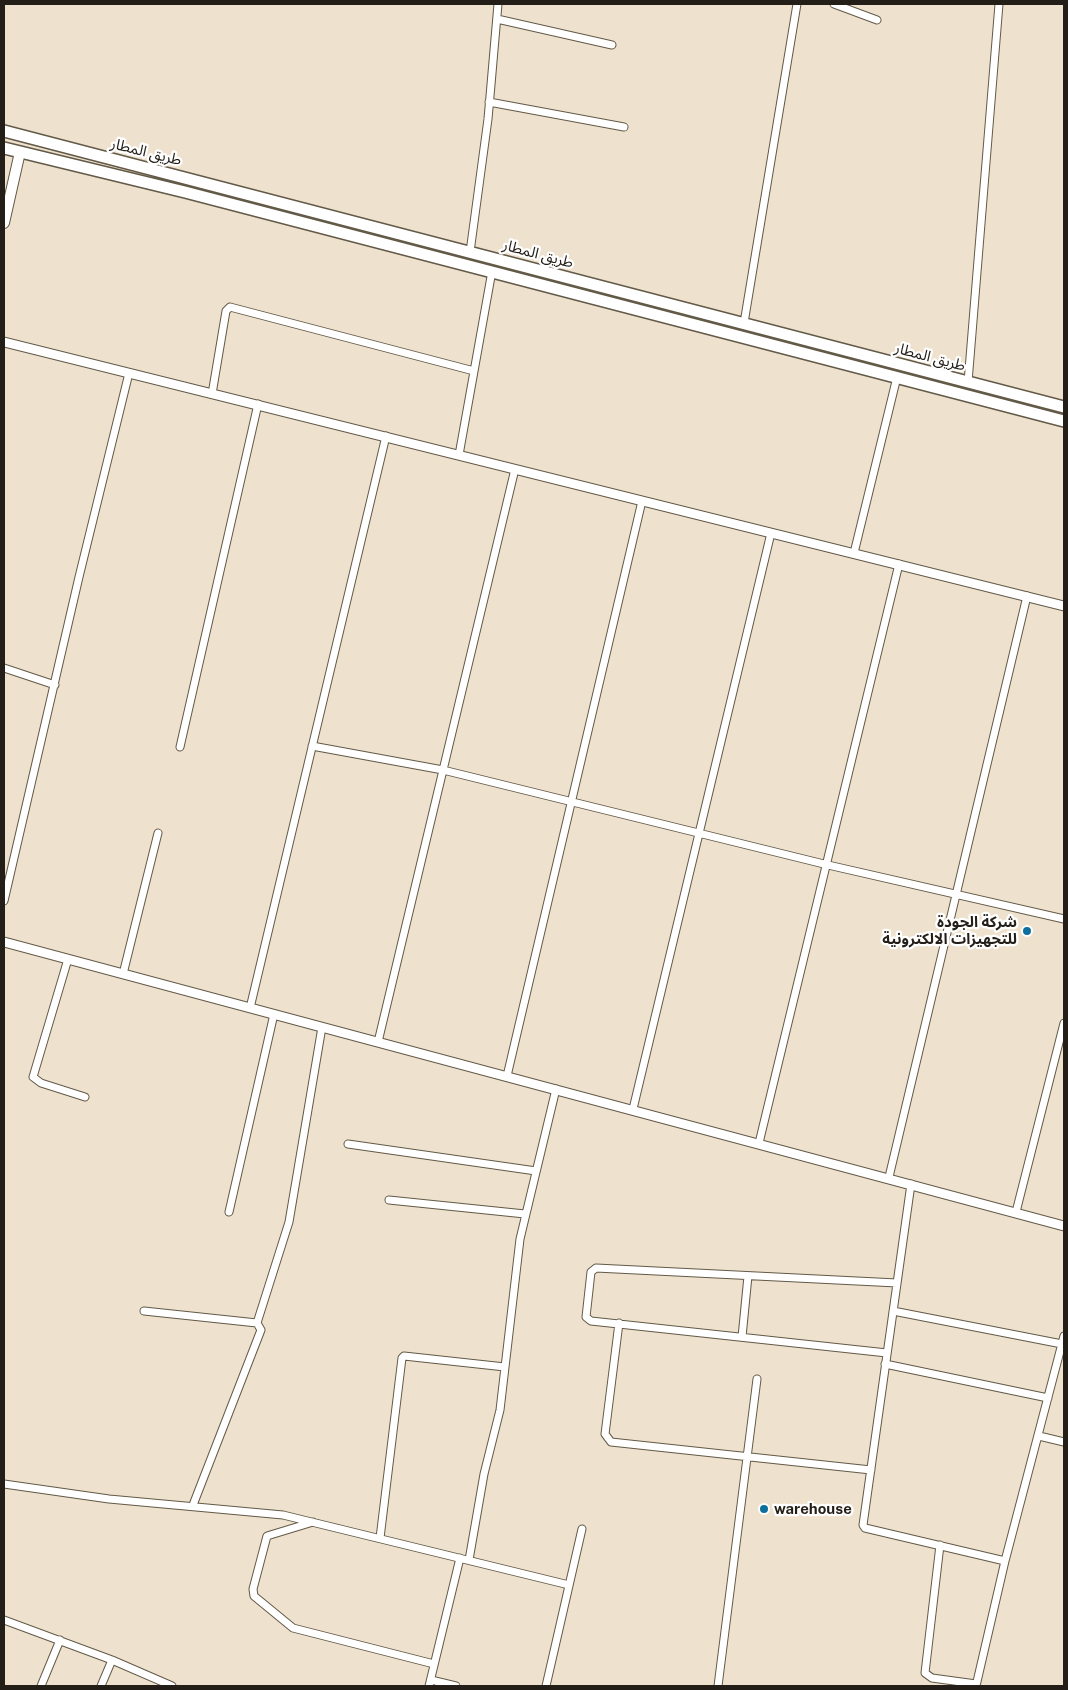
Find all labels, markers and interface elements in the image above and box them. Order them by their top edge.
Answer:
street label: طريق المطار [109,134,183,170]
street label: طريق المطار [501,236,575,272]
street label: طريق المطار [893,339,967,375]
place label: شركة الجودة للتجهيزات الالكترونية [882,913,1017,948]
marker: شركة الجودة للتجهيزات الالكترونية [1021,925,1033,937]
place label: warehouse [774,1500,852,1518]
marker: warehouse [758,1503,770,1515]

